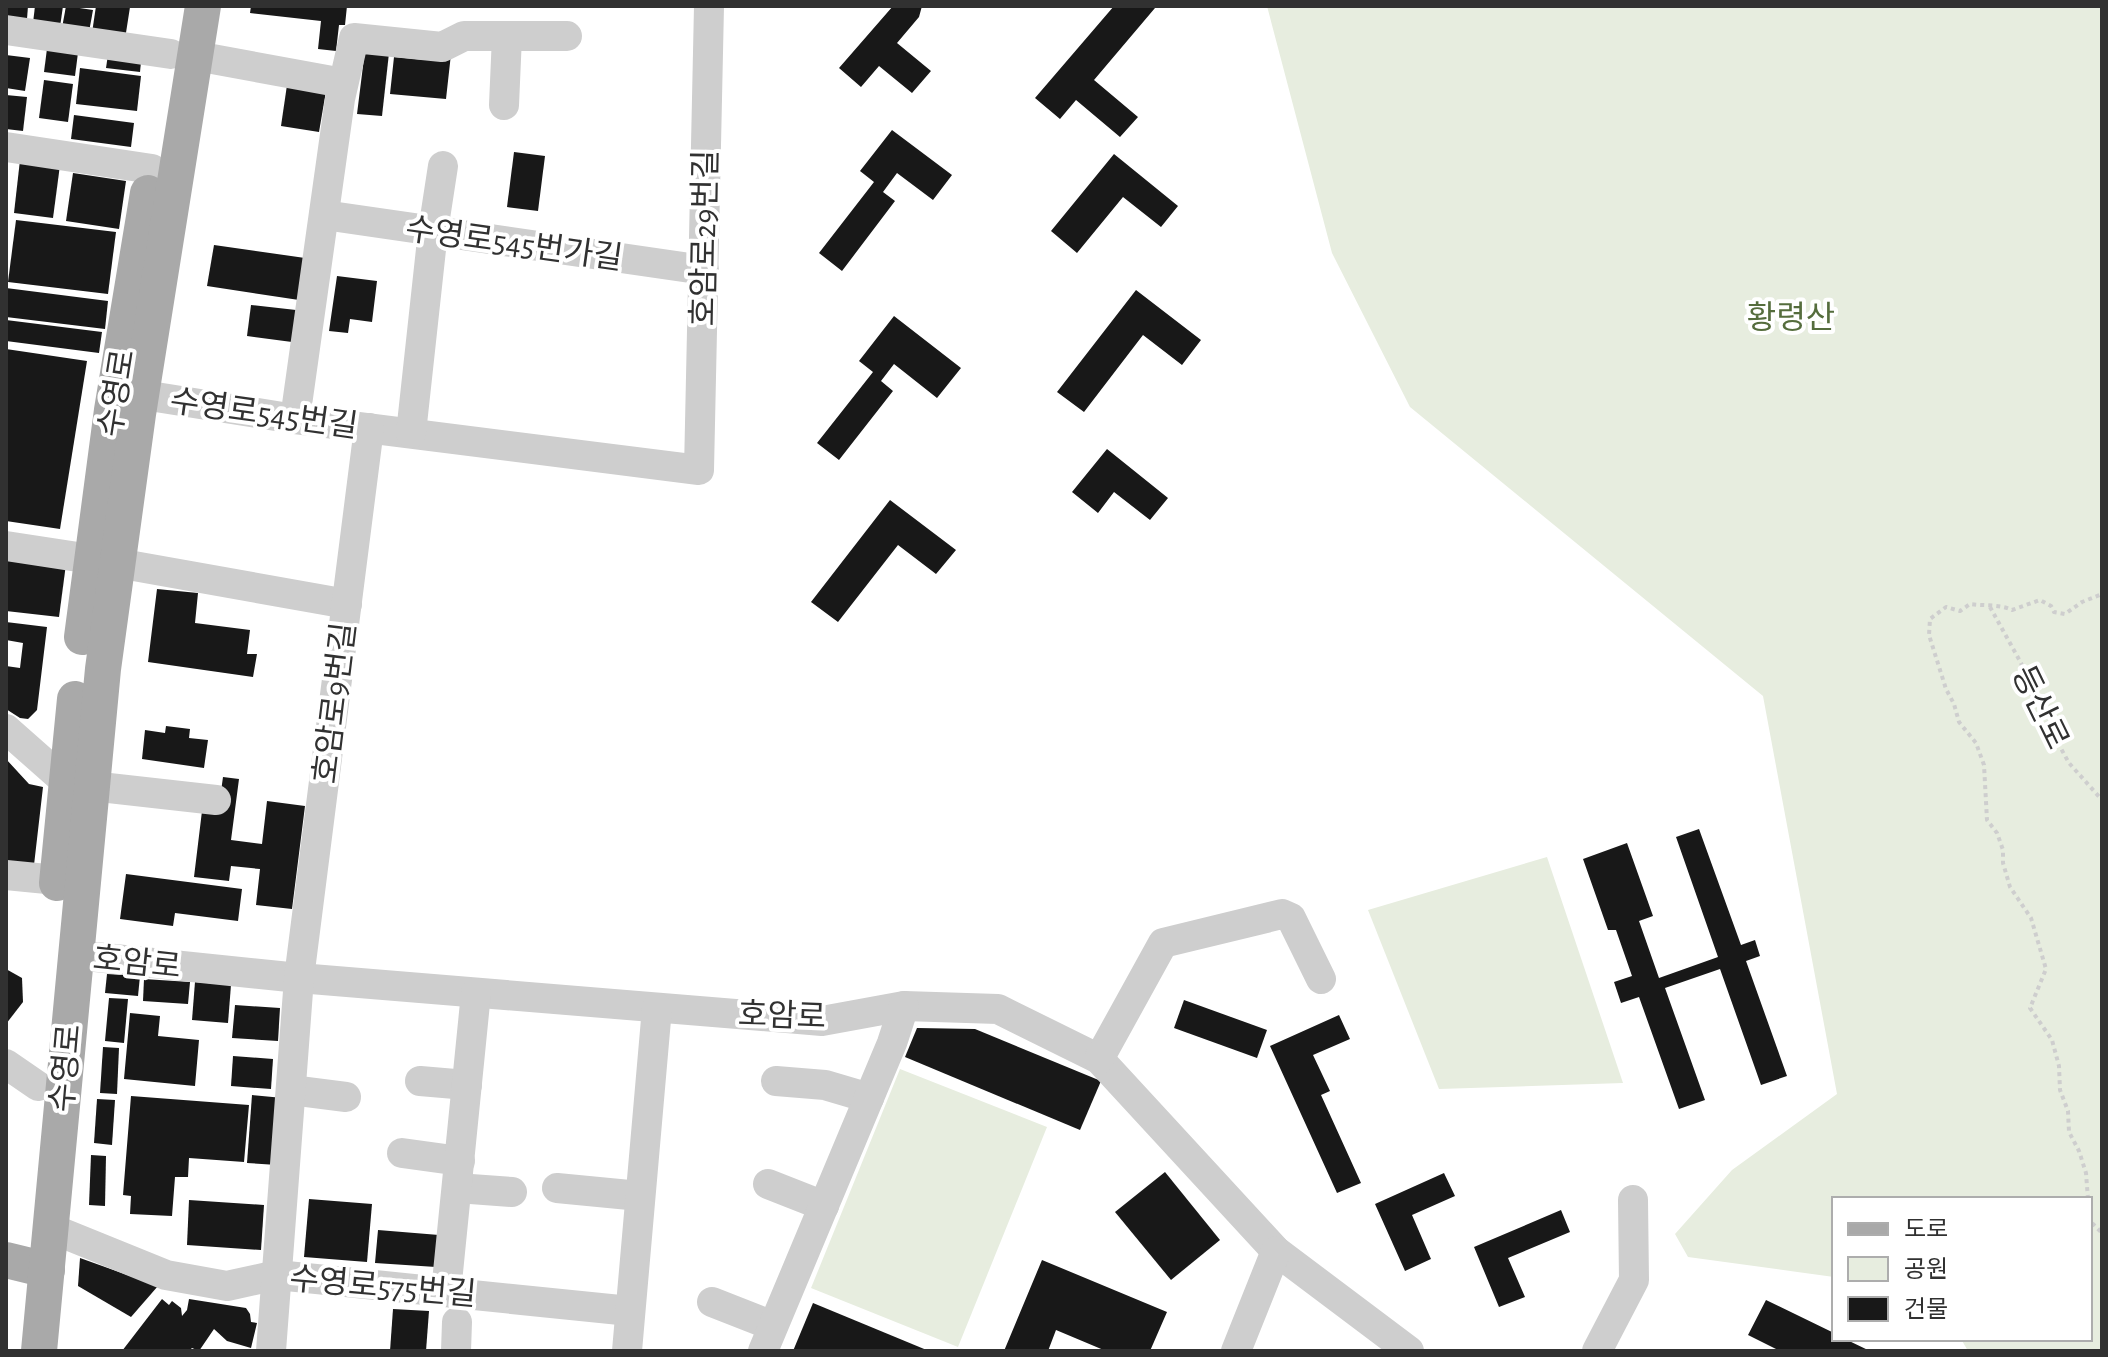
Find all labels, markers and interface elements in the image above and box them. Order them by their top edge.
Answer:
street label: 호암로29번길 [686,149,723,327]
street label: 수영로545번가길 [403,212,625,275]
park label: 황령산 [1747,301,1835,334]
street label: 수영로 [93,347,140,439]
street label: 수영로545번길 [168,384,360,443]
street label: 호암로9번길 [308,621,361,786]
street label: 등산로 [2006,660,2075,754]
street label: 호암로 [91,941,183,984]
street label: 호암로 [737,997,827,1034]
street label: 수영로 [45,1023,86,1113]
legend [1832,1197,2092,1341]
text: 도로 [1904,1218,1948,1242]
text: 공원 [1904,1257,1948,1282]
street label: 수영로575번길 [288,1262,478,1311]
text: 건물 [1904,1297,1948,1322]

